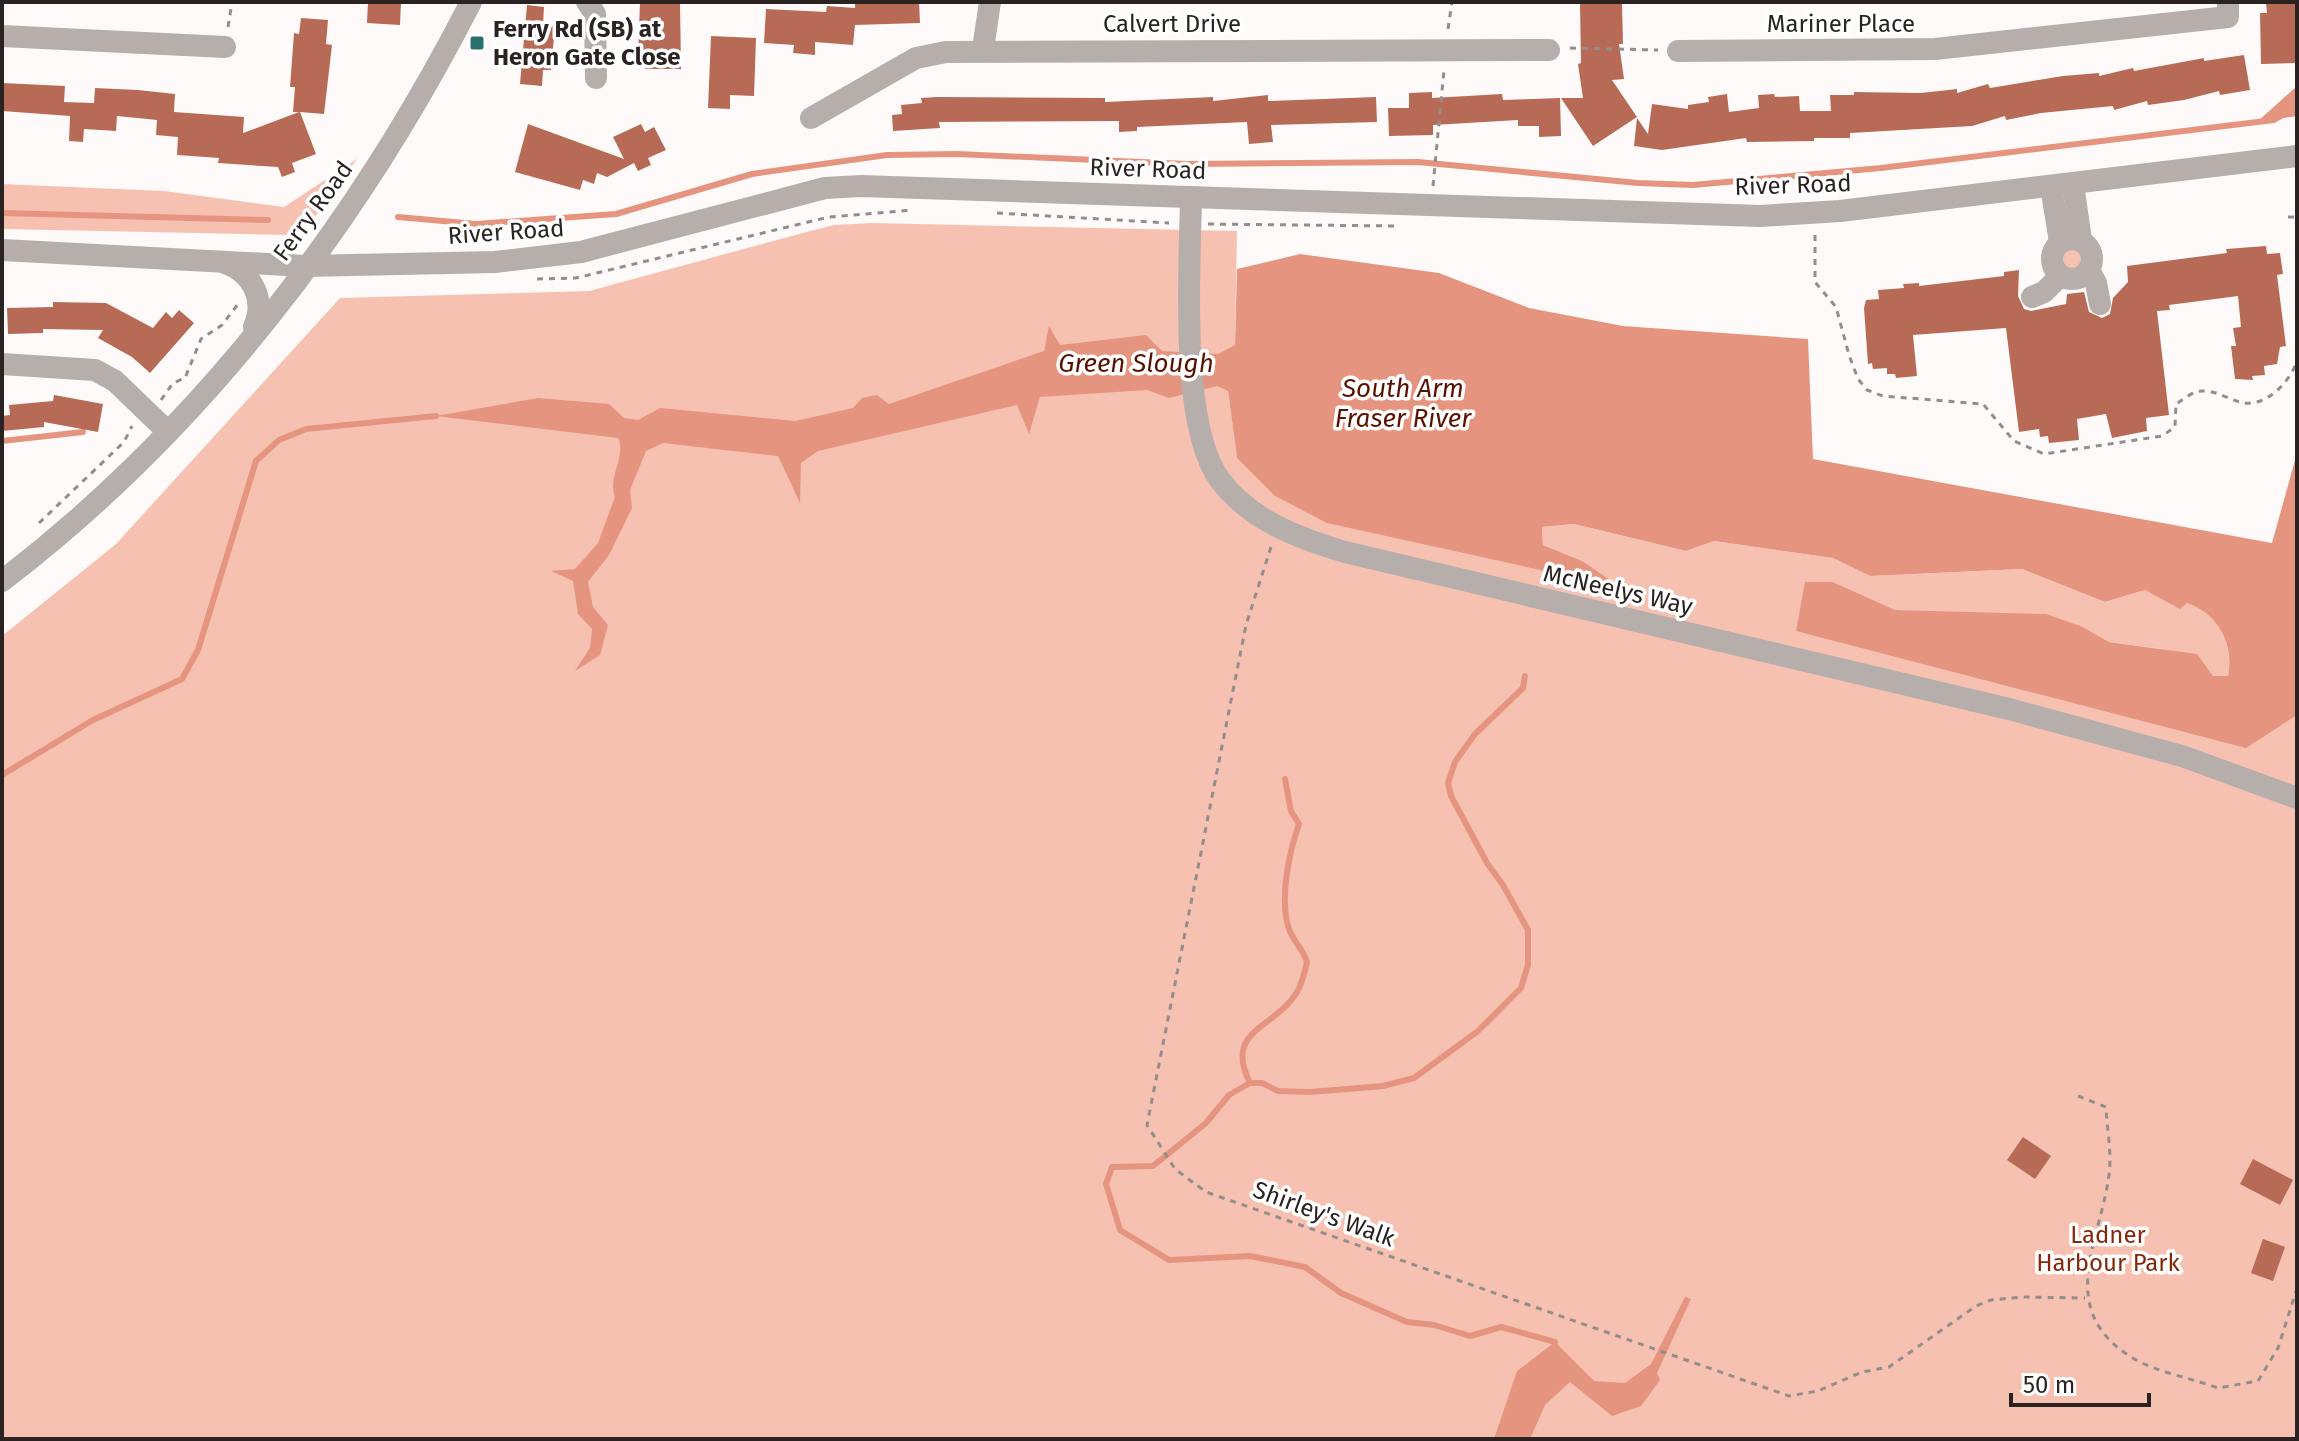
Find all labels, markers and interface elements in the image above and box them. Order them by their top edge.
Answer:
street label: Calvert Drive [1103,10,1241,38]
street label: Mariner Place [1767,10,1915,38]
place label: Ferry Rd (SB) at Heron Gate Close [493,15,681,71]
marker: Ferry Rd (SB) at Heron Gate Close [468,34,486,52]
street label: River Road [1089,153,1207,185]
street label: Ferry Road [268,156,358,266]
street label: River Road [1734,169,1852,201]
street label: River Road [447,214,565,250]
water label: Green Slough [1058,348,1214,379]
water label: South Arm Fraser River [1335,373,1472,434]
street label: McNeelys Way [1541,559,1696,621]
street label: Shirley's Walk [1249,1175,1399,1253]
park label: Ladner Harbour Park [2036,1221,2181,1277]
scale bar [2011,1357,2149,1407]
text: 50 m [2023,1371,2075,1399]

